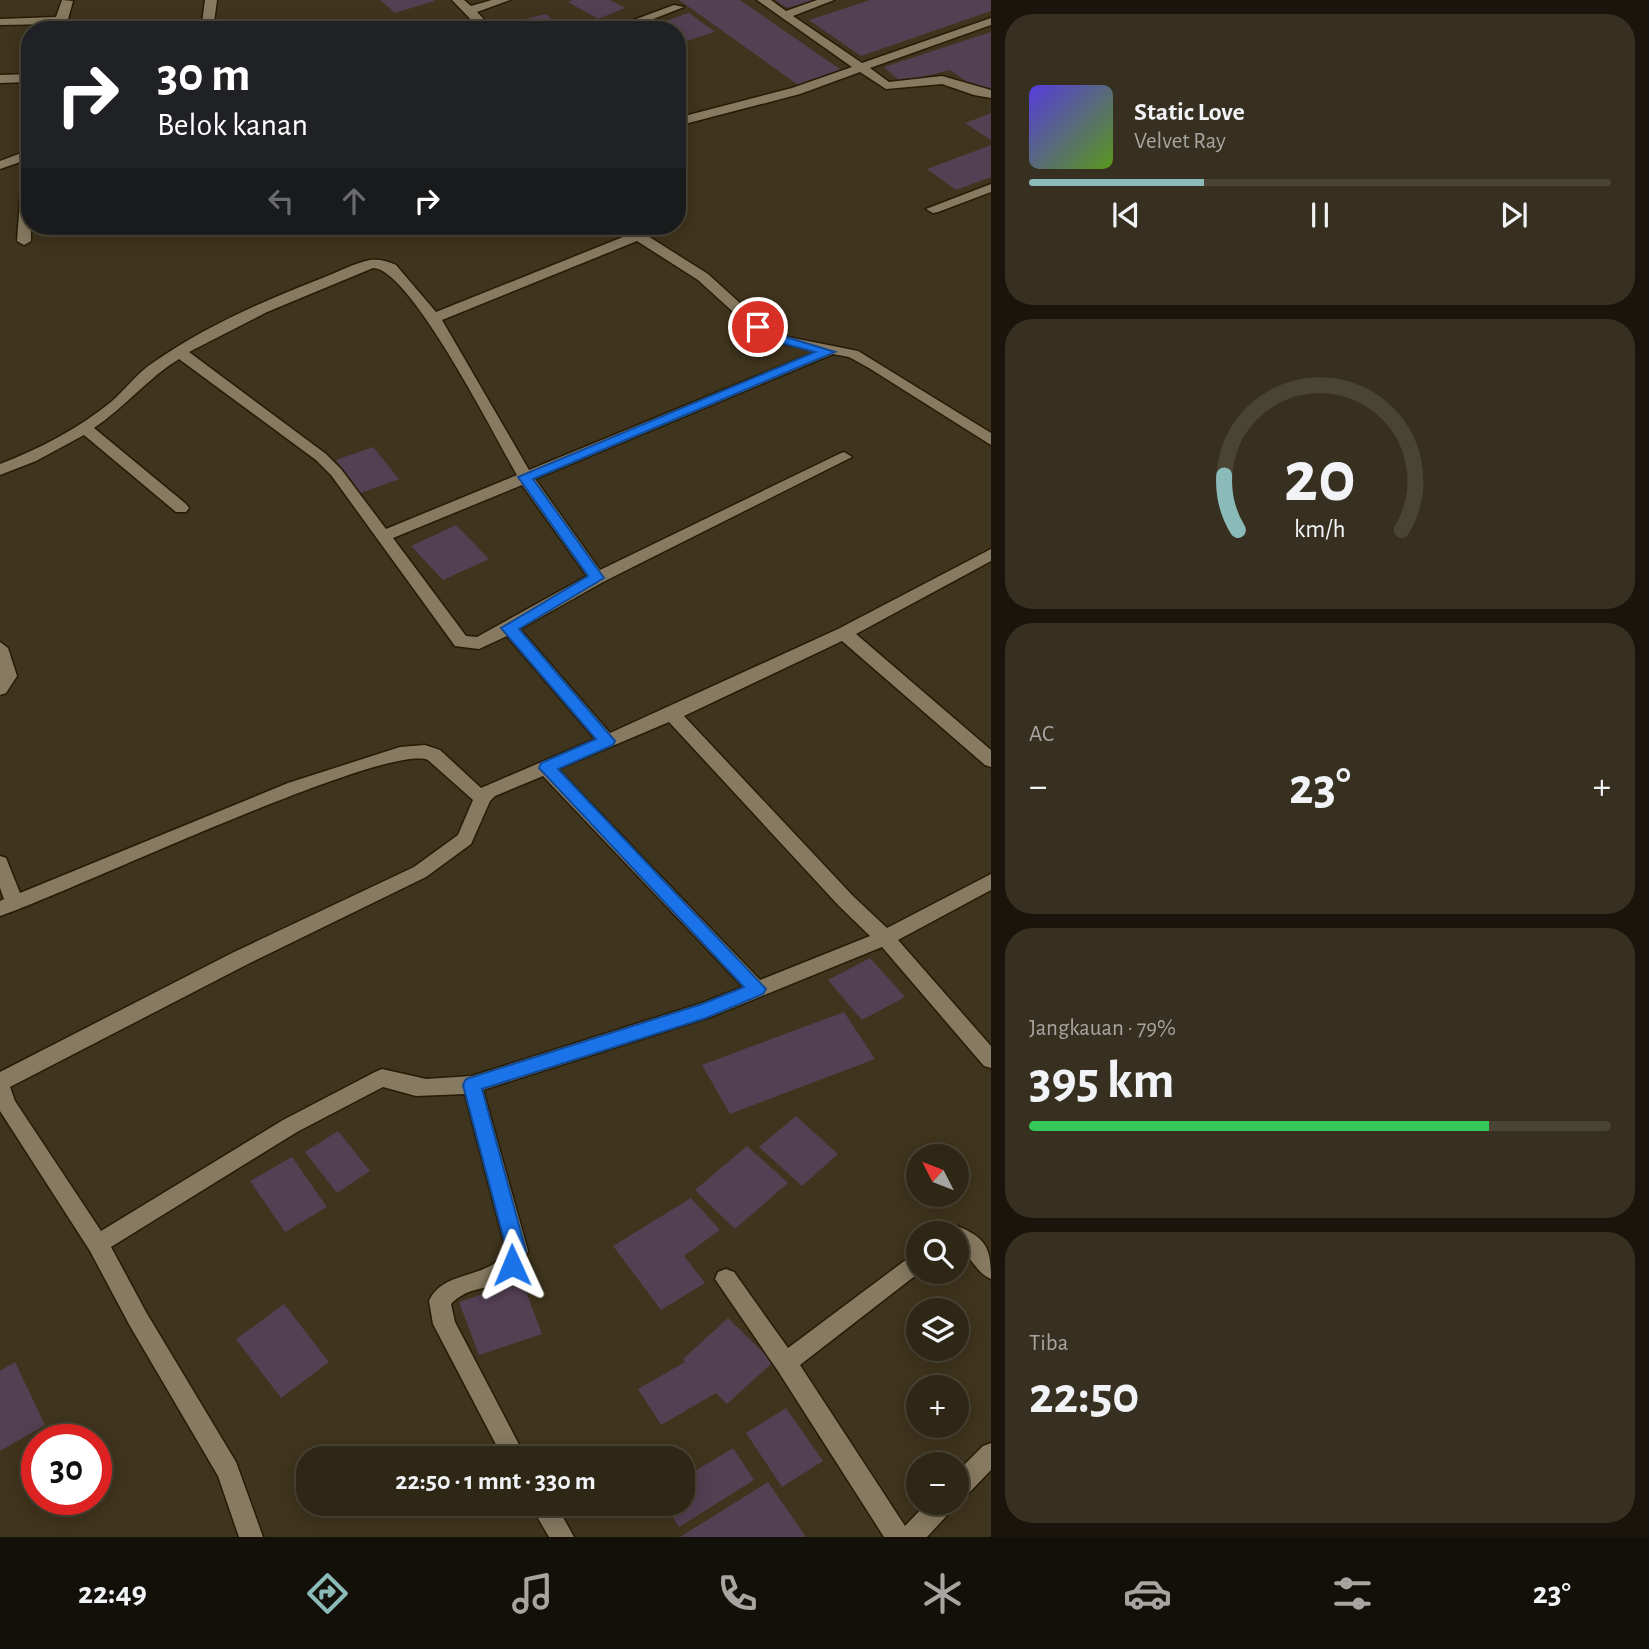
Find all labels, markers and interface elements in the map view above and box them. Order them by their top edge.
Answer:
icon: right [42,49,133,140]
text: 30 m [157,51,251,100]
text: Static Love [1134,99,1245,125]
text: Belok kanan [157,109,308,141]
text: Velvet Ray [1134,130,1226,153]
icon: left [262,182,300,220]
icon: ahead [335,182,373,220]
icon: right [408,182,446,220]
icon: previous [1107,196,1145,234]
icon: pause [1301,196,1339,234]
icon: next [1495,196,1533,234]
pin [728,297,788,357]
icon: arrive [739,308,777,346]
text: 20 [1284,442,1356,515]
text: km/h [1294,517,1346,542]
text: AC [1029,723,1054,746]
text: 23° [1289,761,1351,813]
text: − [1029,768,1047,806]
text: + [1593,768,1611,806]
text: Jangkauan · 79% [1029,1017,1176,1040]
text: 395 km [1029,1055,1175,1107]
north arrow [906,1144,970,1208]
map controls [906,1144,969,1515]
button: search [906,1221,969,1284]
position arrow [475,1228,549,1302]
button: layers [906,1298,969,1361]
text: Tiba [1029,1332,1068,1355]
text: 22:50 [1029,1370,1139,1422]
button: + [906,1375,969,1438]
speed limit sign: 30 [21,1424,112,1515]
button: − [906,1452,969,1515]
text: 22:50 · 1 mnt · 330 m [395,1468,596,1494]
icon: directions [303,1569,352,1618]
icon: music [508,1569,557,1618]
icon: phone [713,1569,762,1618]
icon: climate [918,1569,967,1618]
icon: car [1123,1569,1172,1618]
icon: filters [1328,1569,1377,1618]
text: 22:49 [78,1577,147,1609]
text: 23° [1533,1577,1571,1609]

